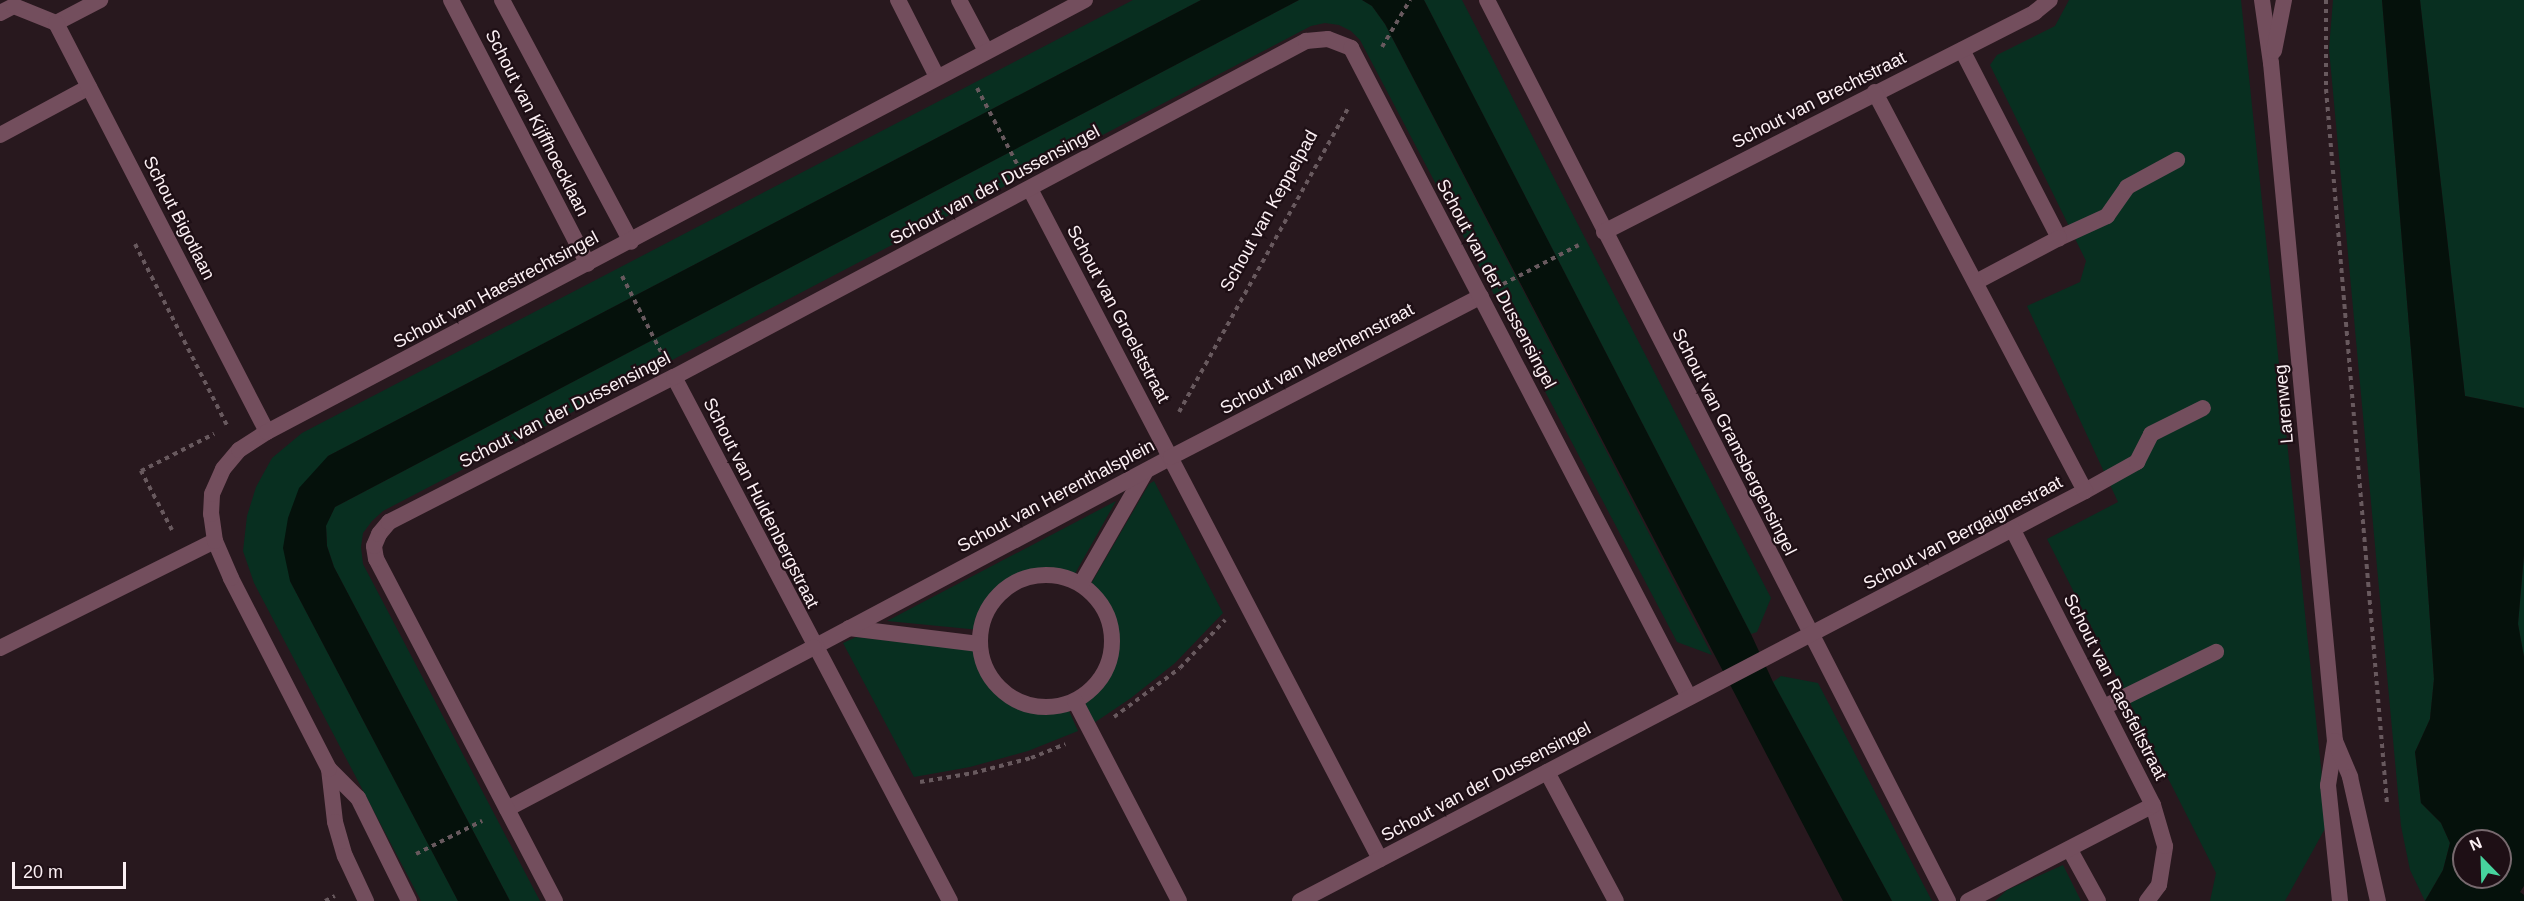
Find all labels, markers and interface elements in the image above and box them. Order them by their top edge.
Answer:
street label: Schout van Kijffhoecklaan [480,26,594,220]
street label: Schout van Brechtstraat [1729,47,1909,153]
street label: Schout van der Dussensingel [887,121,1103,249]
street label: Schout van Keppelpad [1216,127,1322,295]
street label: Schout Bigotlaan [138,152,220,284]
street label: Schout van der Dussensingel [1432,176,1560,392]
street label: Schout van Groelststraat [1062,221,1174,407]
street label: Schout van Haestrechtsingel [390,227,602,353]
street label: Schout van Meerhemstraat [1217,299,1417,419]
street label: Schout van Gramsbergensingel [1667,325,1801,559]
street label: Schout van der Dussensingel [456,347,674,473]
street label: Larenweg [2270,364,2298,444]
street label: Schout van Huldenbergstraat [698,394,824,612]
street label: Schout van Herenthalsplein [954,435,1158,557]
street label: Schout van Bergaignestraat [1860,471,2066,595]
street label: Schout van Raesfeltstraat [2059,590,2171,784]
street label: Schout van der Dussensingel [1378,718,1594,846]
north arrow [2452,829,2512,889]
text: N [2467,834,2484,854]
scale bar [15,850,129,888]
text: 20 m [23,862,63,882]

